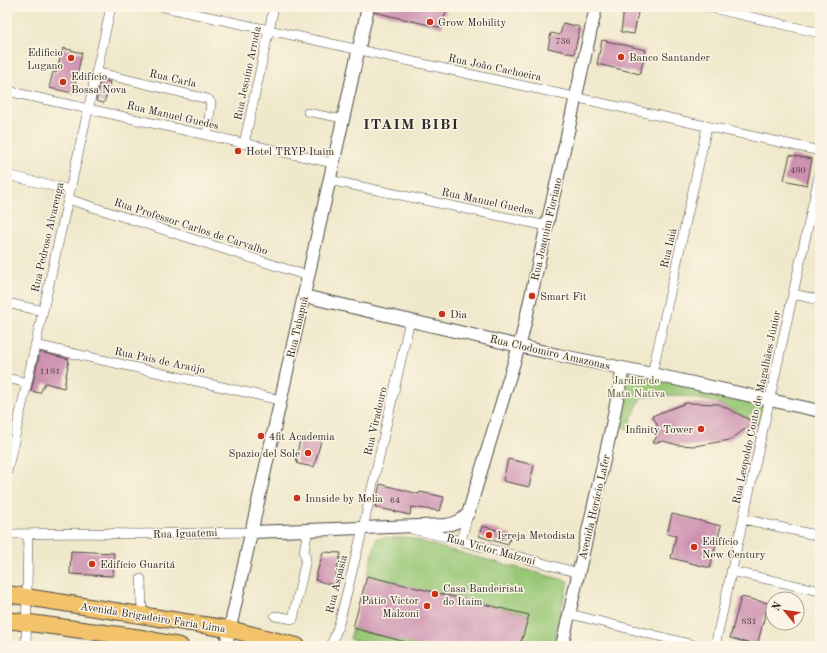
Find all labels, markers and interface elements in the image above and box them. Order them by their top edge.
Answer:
marker: Grow Mobility [425,17,435,27]
place label: Grow Mobility [438,18,506,29]
street label: Rua Jesuíno Arruda [233,25,264,121]
house number: 736 [555,37,571,46]
place label: Edificio Lugano [27,48,63,72]
marker: Banco Santander [616,52,626,62]
marker: Edificio Lugano [66,53,76,63]
street label: Rua João Cachoeira [447,53,543,84]
place label: Banco Santander [629,53,711,64]
street label: Rua Carla [148,69,198,90]
place label: Edifício Bossa Nova [71,72,127,96]
marker: Edifício Bossa Nova [58,77,68,87]
street label: Rua Manuel Guedes [125,100,220,132]
district label: ITAIM BIBI [363,118,459,133]
marker: Hotel TRYP Itaim [233,146,243,156]
place label: Hotel TRYP Itaim [246,147,334,158]
house number: 480 [790,166,806,175]
street label: Rua Joaquim Floriano [530,177,565,282]
street label: Rua Pedroso Alvarenga [30,181,67,293]
street label: Rua Manuel Guedes [440,187,535,218]
street label: Rua Professor Carlos de Carvalho [112,197,269,258]
street label: Rua Iaiá [660,227,679,269]
marker: Smart Fit [527,291,537,301]
place label: Smart Fit [540,292,587,303]
street label: Rua Tabapuã [286,295,311,359]
marker: Dia [437,309,447,319]
street label: Rua Leopoldo Couto de Magalhães Júnior [732,309,783,505]
place label: Dia [450,310,468,321]
street label: Rua Clodomiro Amazonas [488,334,611,373]
street label: Rua Pais de Araújo [113,346,206,376]
house number: 1181 [40,367,60,376]
park label: Jardim de Mata Nativa [607,376,666,400]
street label: Rua Viradouro [363,386,390,457]
marker: Infinity Tower [696,424,706,434]
place label: Infinity Tower [625,425,693,436]
marker: 4fit Academia [256,431,266,441]
place label: 4fit Academia [269,432,335,443]
marker: Spazio del Sole [303,448,313,458]
place label: Spazio del Sole [229,449,300,460]
street label: Avenida Horácio Lafer [578,453,613,561]
marker: Innside by Melia [292,493,302,503]
place label: Innside by Melia [305,494,384,505]
house number: 64 [390,496,400,505]
street label: Rua Iguatemi [153,528,217,541]
marker: Igreja Metodista [484,530,494,540]
place label: Igreja Metodista [497,531,576,542]
street label: Rua Victor Malzoni [445,533,536,568]
place label: Edifício New Century [702,537,766,561]
marker: Edifício New Century [689,542,699,552]
street label: Rua Aspásia [325,554,350,615]
marker: Edifício Guaritá [87,559,97,569]
place label: Edifício Guaritá [100,560,176,571]
place label: Casa Bandeirista do Itaim [443,584,524,608]
marker: Casa Bandeirista do Itaim [430,589,440,599]
north arrow [765,591,805,631]
place label: Pátio Victor Malzoni [362,596,419,620]
text: N [771,600,785,613]
marker: Pátio Victor Malzoni [422,601,432,611]
street label: Avenida Brigadeiro Faria Lima [79,602,227,636]
house number: 831 [741,617,757,626]

